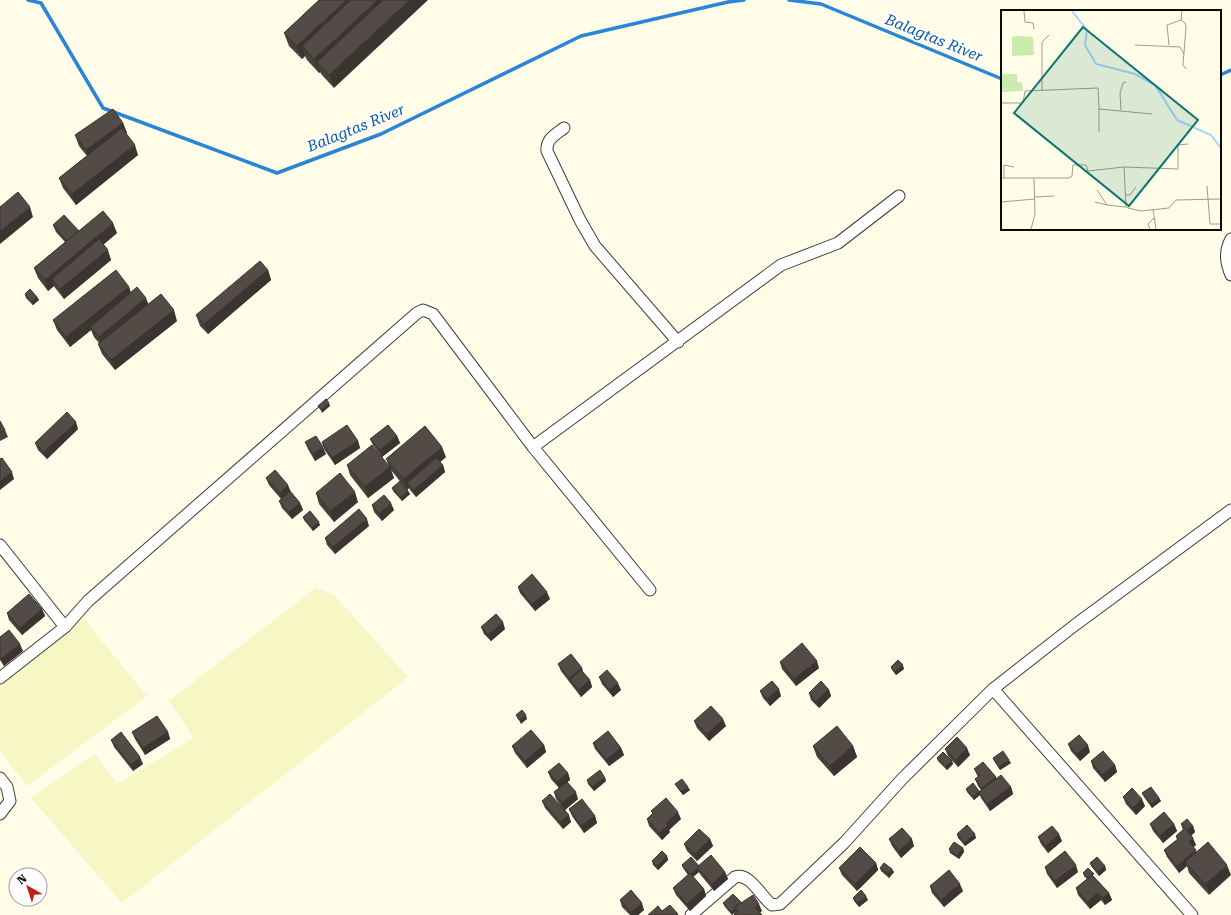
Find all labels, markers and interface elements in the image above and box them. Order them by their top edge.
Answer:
water label: Balagtas River [882,10,986,66]
inset map [1001,10,1221,230]
water label: Balagtas River [304,100,408,156]
north arrow [8,867,48,907]
text: N [15,872,30,887]

